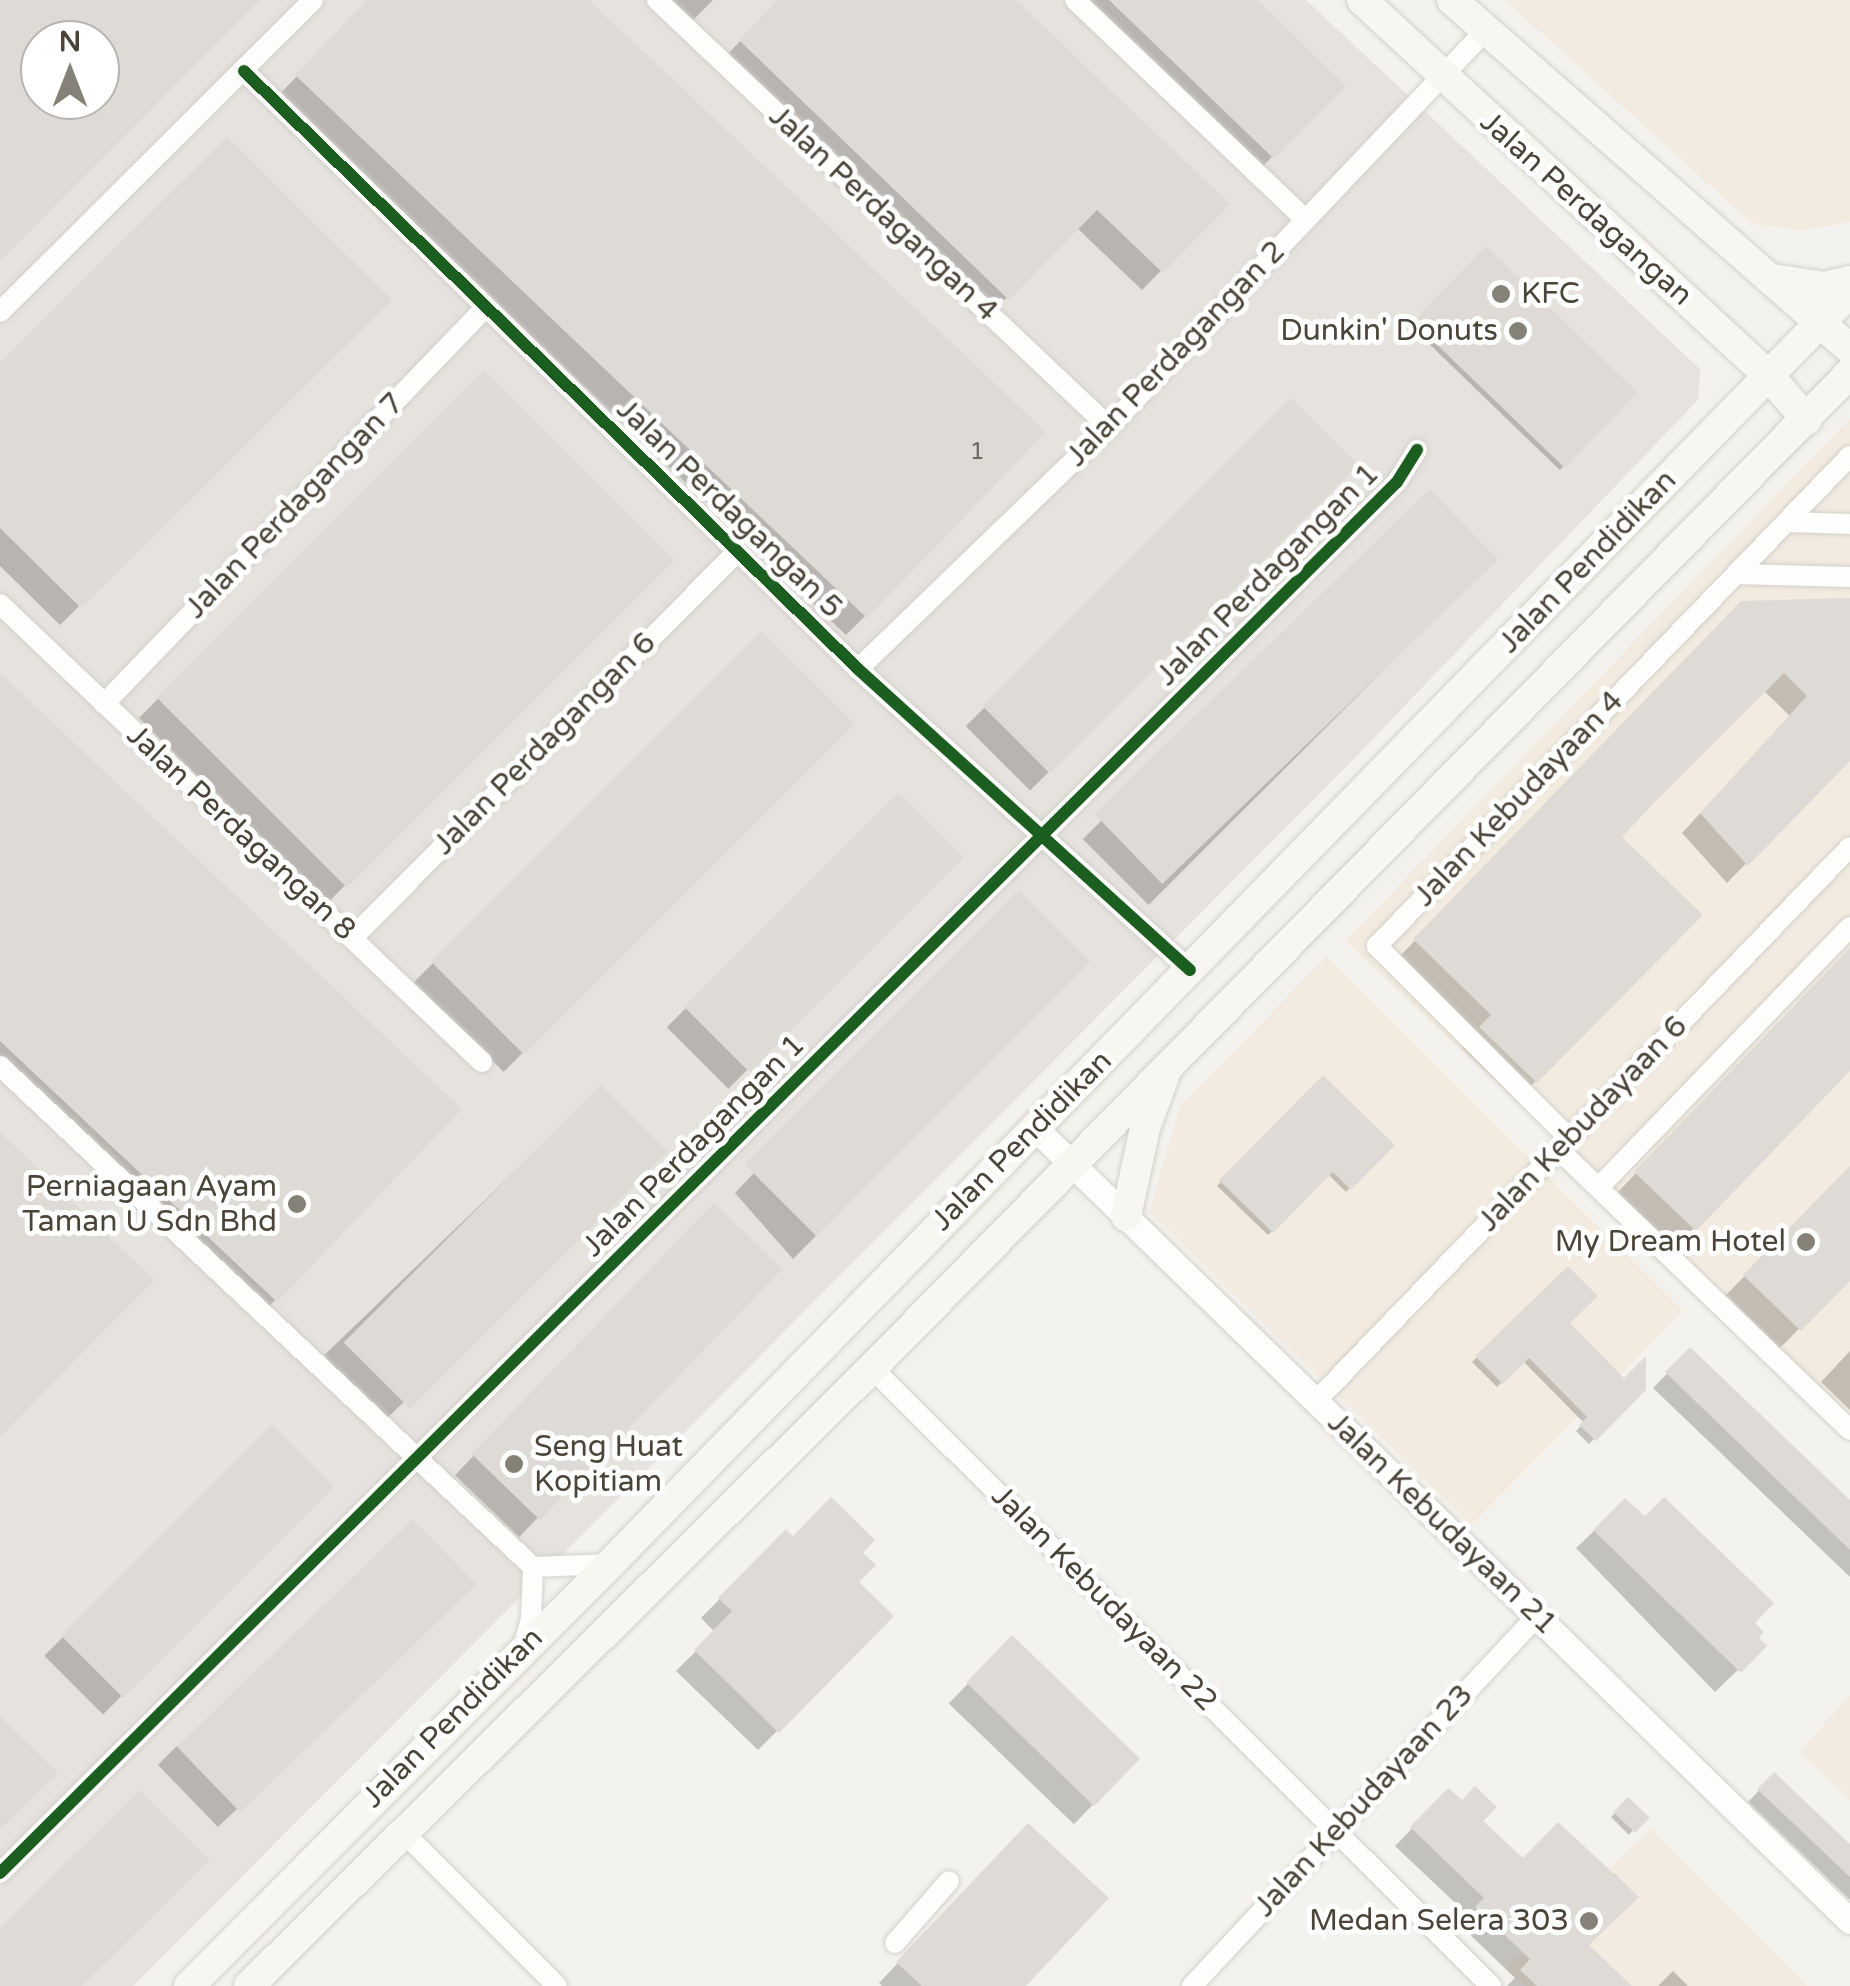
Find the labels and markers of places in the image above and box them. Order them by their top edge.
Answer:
place label: KFC [1521,276,1580,312]
marker: KFC [1490,283,1512,305]
place label: Dunkin' Donuts [1280,313,1498,349]
marker: Dunkin' Donuts [1507,320,1529,342]
place label: Perniagaan Ayam Taman U Sdn Bhd [22,1169,277,1240]
marker: Perniagaan Ayam Taman U Sdn Bhd [286,1193,308,1215]
place label: My Dream Hotel [1555,1224,1786,1260]
marker: My Dream Hotel [1795,1231,1817,1253]
place label: Seng Huat Kopitiam [534,1429,683,1500]
marker: Seng Huat Kopitiam [503,1453,525,1475]
place label: Medan Selera 303 [1309,1903,1569,1939]
marker: Medan Selera 303 [1578,1910,1600,1932]

